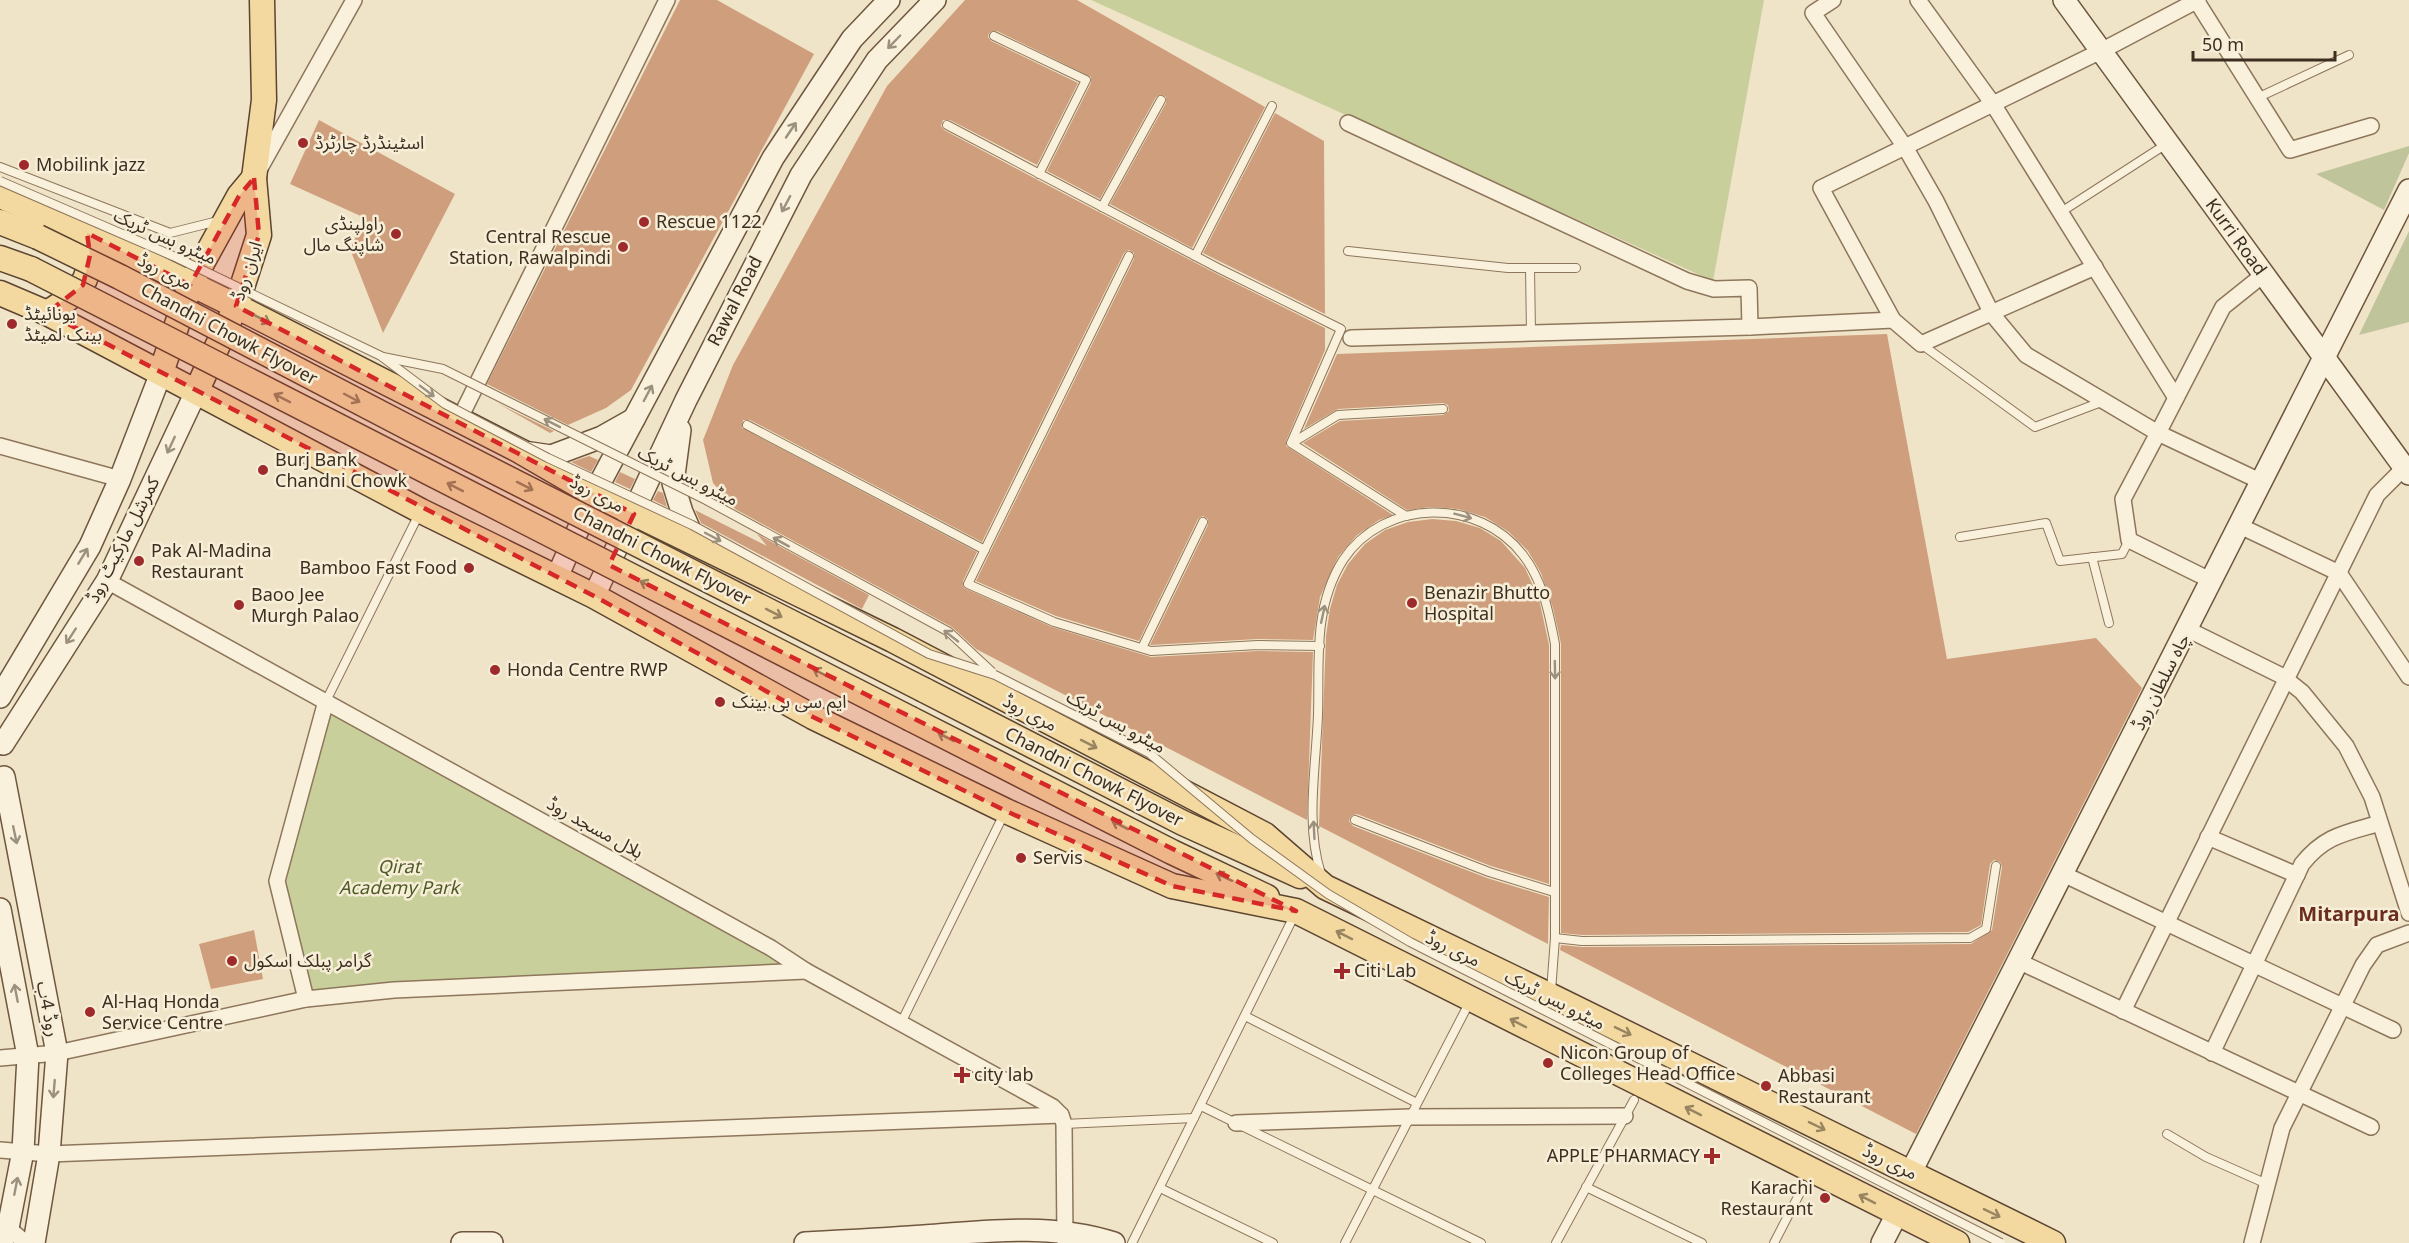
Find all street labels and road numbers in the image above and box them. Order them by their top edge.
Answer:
street label: Kurri Road [2194,190,2278,284]
street label: میٹرو بس ٹریک [107,197,223,277]
street label: ایران روڈ [220,236,274,306]
street label: مری روڈ [130,242,200,302]
street label: Rawal Road [696,249,774,353]
street label: Chandni Chowk Flyover [133,271,325,397]
street label: میٹرو بس ٹریک [630,434,746,518]
street label: مری روڈ [562,464,632,524]
street label: کمرشل مارکیٹ روڈ [75,469,172,610]
street label: Chandni Chowk Flyover [566,494,759,618]
street label: چاہ سلطان روڈ [2120,626,2202,738]
street label: میٹرو بس ٹریک [1059,679,1173,765]
street label: مری روڈ [995,683,1065,743]
street label: Chandni Chowk Flyover [998,715,1191,839]
street label: ہلال مسجد روڈ [539,786,651,870]
street label: مری روڈ [1419,919,1487,979]
street label: میٹرو بس ٹریک [1497,958,1613,1042]
street label: روڈ 4ب [24,978,72,1040]
street label: مری روڈ [1856,1132,1924,1192]

